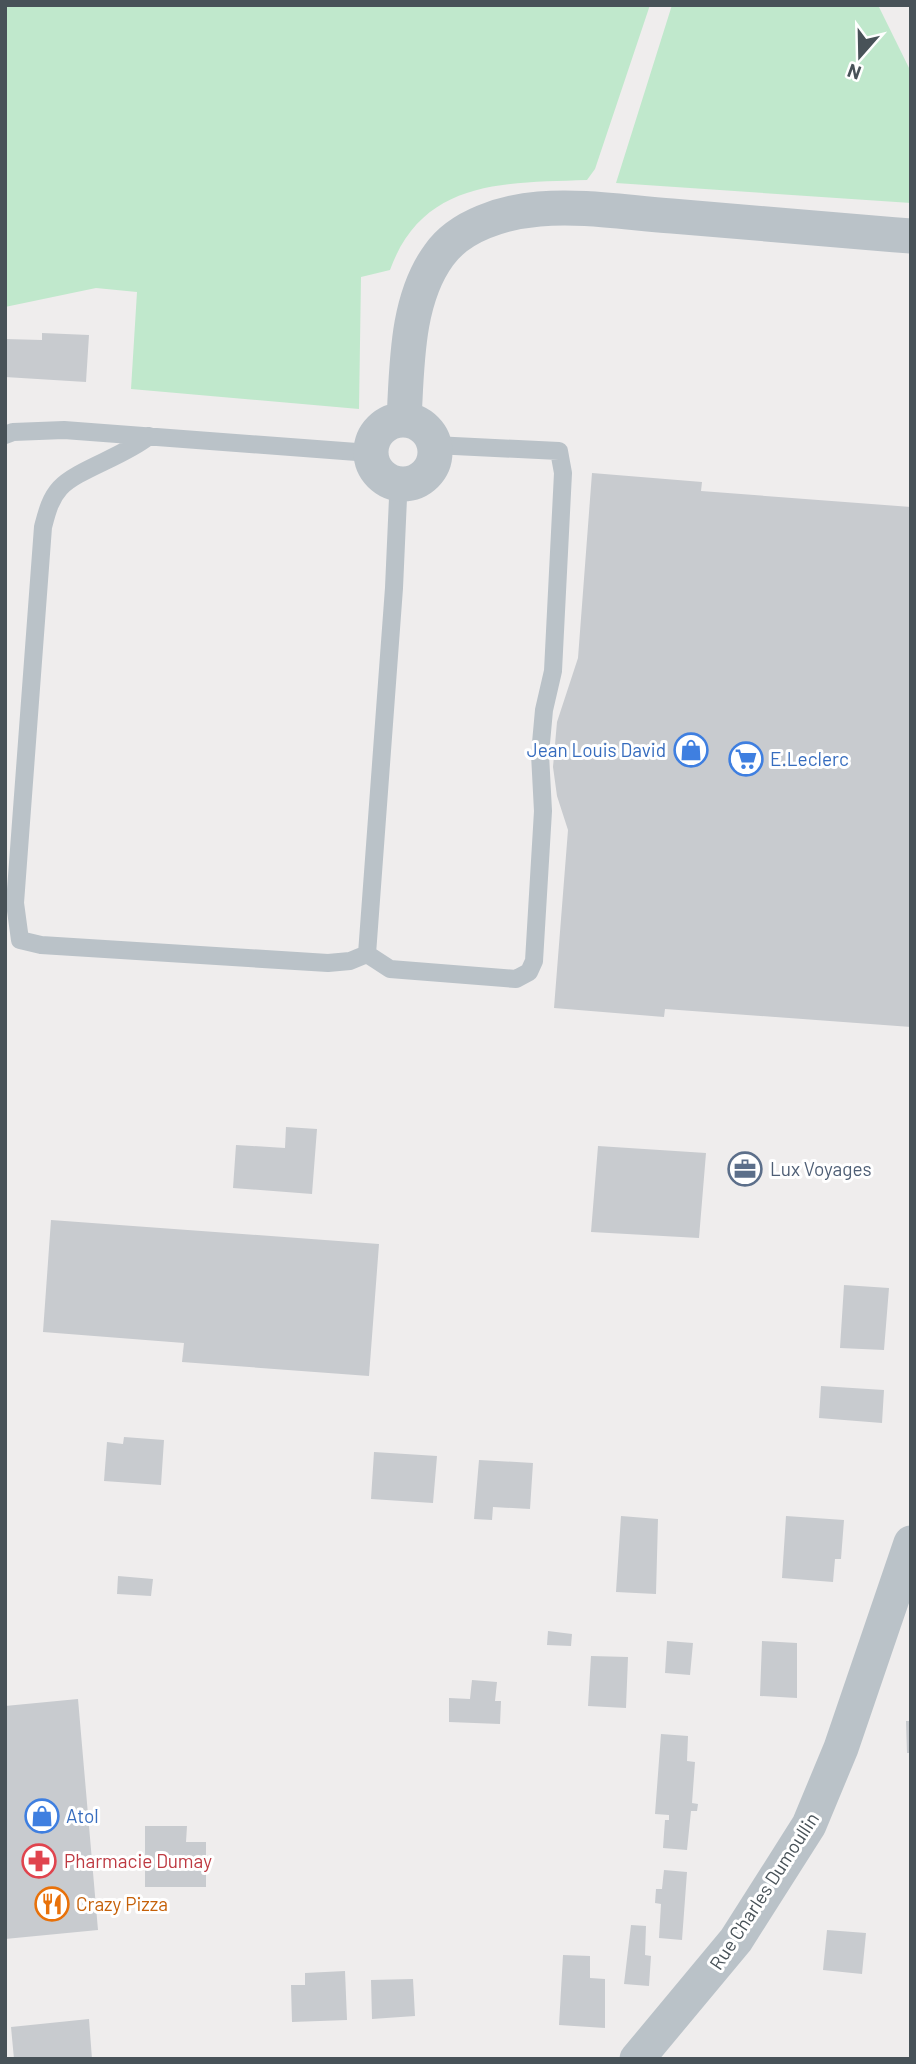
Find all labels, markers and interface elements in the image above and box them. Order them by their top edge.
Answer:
north arrow [825,21,895,91]
text: N [844,59,864,85]
shop icon: Jean Louis David [672,731,710,769]
place label: Jean Louis David [527,738,666,761]
supermarket icon: E.Leclerc [727,740,765,778]
place label: E.Leclerc [770,747,849,770]
office icon: Lux Voyages [726,1150,764,1188]
place label: Lux Voyages [770,1157,872,1180]
shop icon: Atol [23,1797,61,1835]
place label: Atol [66,1804,99,1827]
street label: Rue Charles Dumoullin [704,1808,823,1974]
pharmacy icon: Pharmacie Dumay [20,1842,58,1880]
place label: Pharmacie Dumay [64,1849,212,1872]
restaurant icon: Crazy Pizza [33,1885,71,1923]
place label: Crazy Pizza [76,1892,168,1915]

